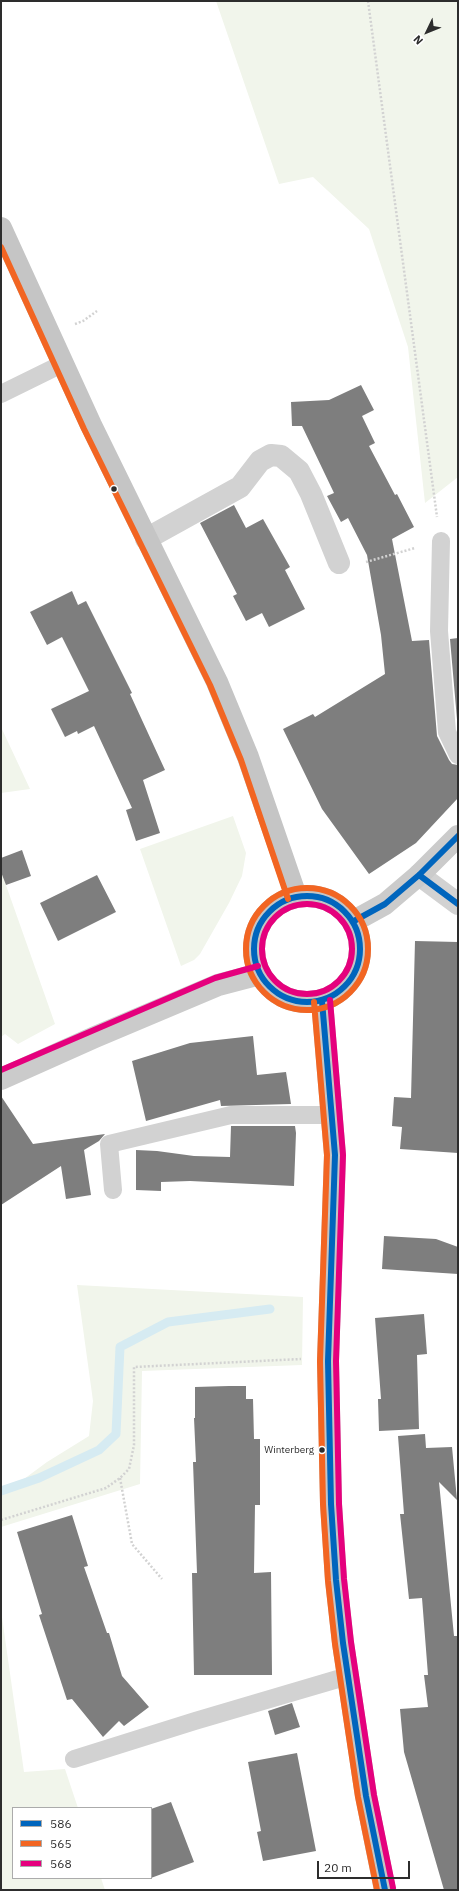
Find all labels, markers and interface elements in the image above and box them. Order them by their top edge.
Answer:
north arrow [407,12,447,52]
text: N [410,32,426,48]
unlabelled marker [109,484,119,494]
place label: Winterberg [264,1444,314,1456]
marker: Winterberg [317,1445,327,1455]
legend [12,1807,152,1879]
text: 586 [50,1816,72,1831]
text: 565 [50,1836,72,1851]
scale bar [319,1853,412,1879]
text: 568 [50,1856,72,1871]
text: 20 m [324,1860,352,1875]

